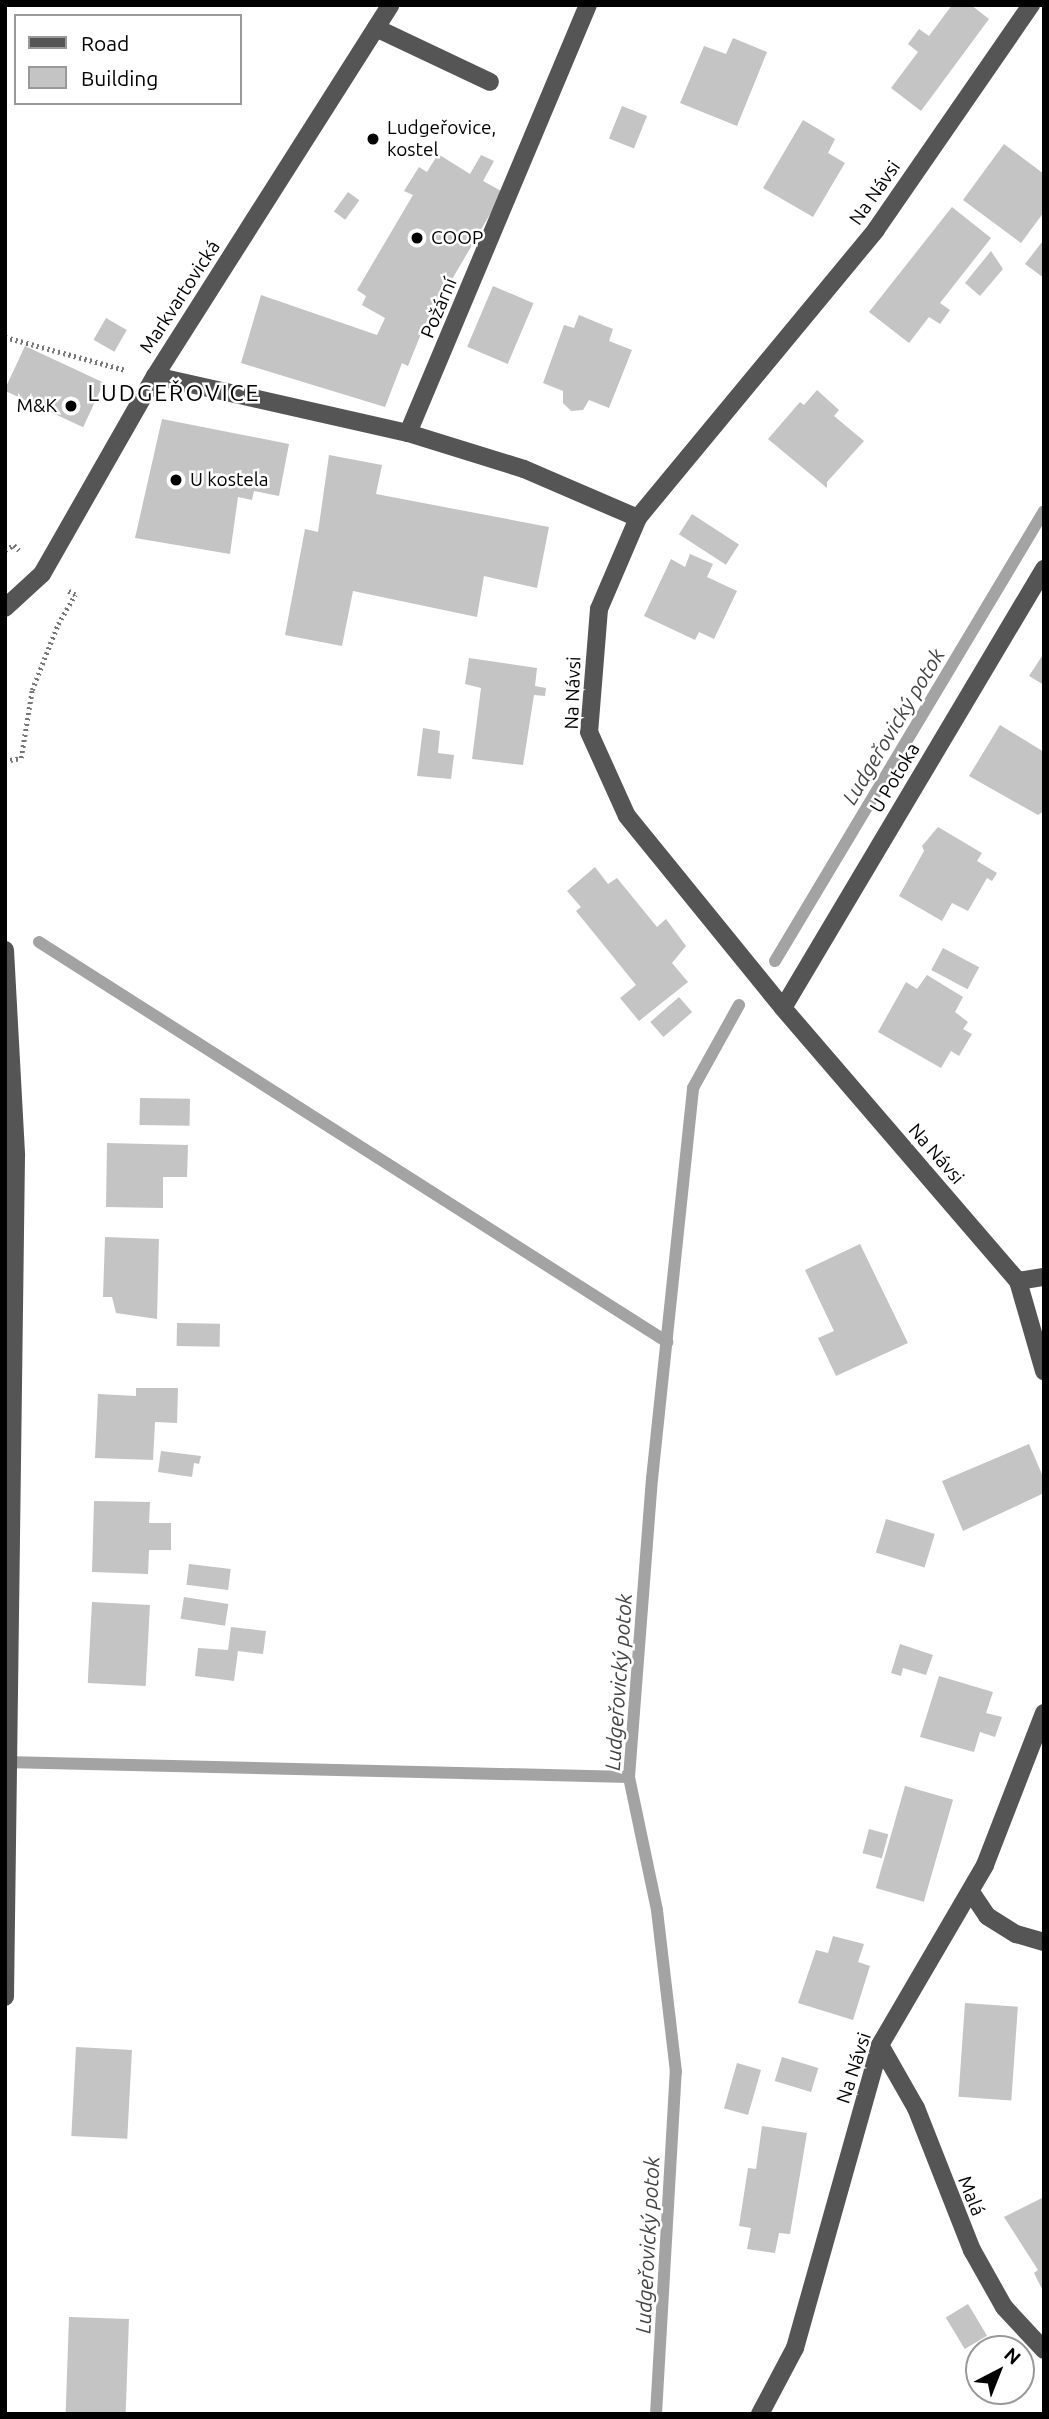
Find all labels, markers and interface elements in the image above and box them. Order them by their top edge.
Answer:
legend [14,14,242,105]
text: Road [81,31,129,55]
text: Building [81,66,158,90]
place label: Ludgeřovice, kostel [387,117,496,161]
marker: Ludgeřovice, kostel [365,131,381,147]
street label: Na Návsi [845,157,905,229]
place label: COOP [431,227,483,249]
marker: COOP [409,230,425,246]
street label: Markvartovická [135,236,225,358]
street label: Požární [416,274,462,342]
district label: LUDGEŘOVICE [89,379,259,407]
place label: M&K [16,395,57,417]
marker: M&K [63,398,79,414]
place label: U kostela [190,469,269,491]
marker: U kostela [168,472,184,488]
water label: Ludgeřovický potok [836,643,950,809]
street label: Na Návsi [560,656,586,730]
street label: U Potoka [865,739,925,817]
street label: Na Návsi [903,1119,969,1189]
water label: Ludgeřovický potok [599,1593,637,1771]
street label: Na Návsi [832,2030,876,2106]
water label: Ludgeřovický potok [630,2156,664,2334]
street label: Malá [953,2173,989,2219]
north arrow [965,2335,1035,2405]
text: N [1000,2343,1025,2369]

